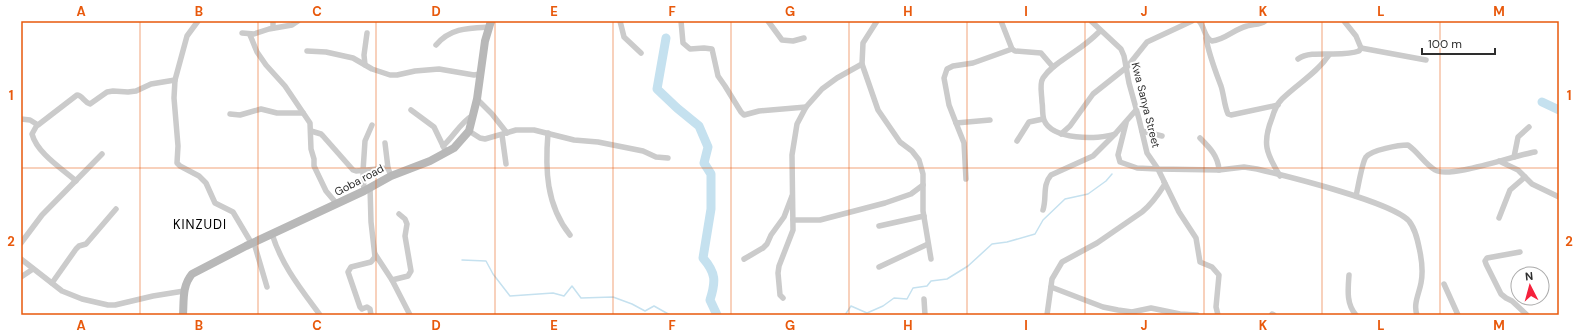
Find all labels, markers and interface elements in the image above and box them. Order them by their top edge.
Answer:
text: A [76,3,86,20]
text: B [195,3,203,20]
text: C [312,3,322,20]
text: D [431,3,441,20]
text: E [550,3,558,20]
text: F [668,3,676,20]
text: G [785,3,795,20]
text: H [903,3,913,20]
text: I [1024,3,1028,20]
text: J [1140,3,1148,20]
text: K [1259,3,1268,20]
text: L [1377,3,1385,20]
text: M [1493,3,1505,20]
scale bar [1422,30,1495,56]
text: 100 m [1428,36,1462,52]
street label: Kwa Sanya Street [1129,61,1163,149]
text: 1 [9,87,13,104]
text: 1 [1567,87,1571,104]
street label: Goba road [332,161,386,199]
district label: KINZUDI [173,216,227,233]
text: 2 [7,233,15,250]
text: 2 [1565,233,1573,250]
north arrow [1510,266,1550,306]
text: N [1524,269,1534,283]
text: A [76,317,86,334]
text: B [195,317,203,334]
text: C [312,317,322,334]
text: D [431,317,441,334]
text: E [550,317,558,334]
text: F [668,317,676,334]
text: G [785,317,795,334]
text: H [903,317,913,334]
text: I [1024,317,1028,334]
text: J [1140,317,1148,334]
text: K [1259,317,1268,334]
text: L [1377,317,1385,334]
text: M [1493,317,1505,334]

